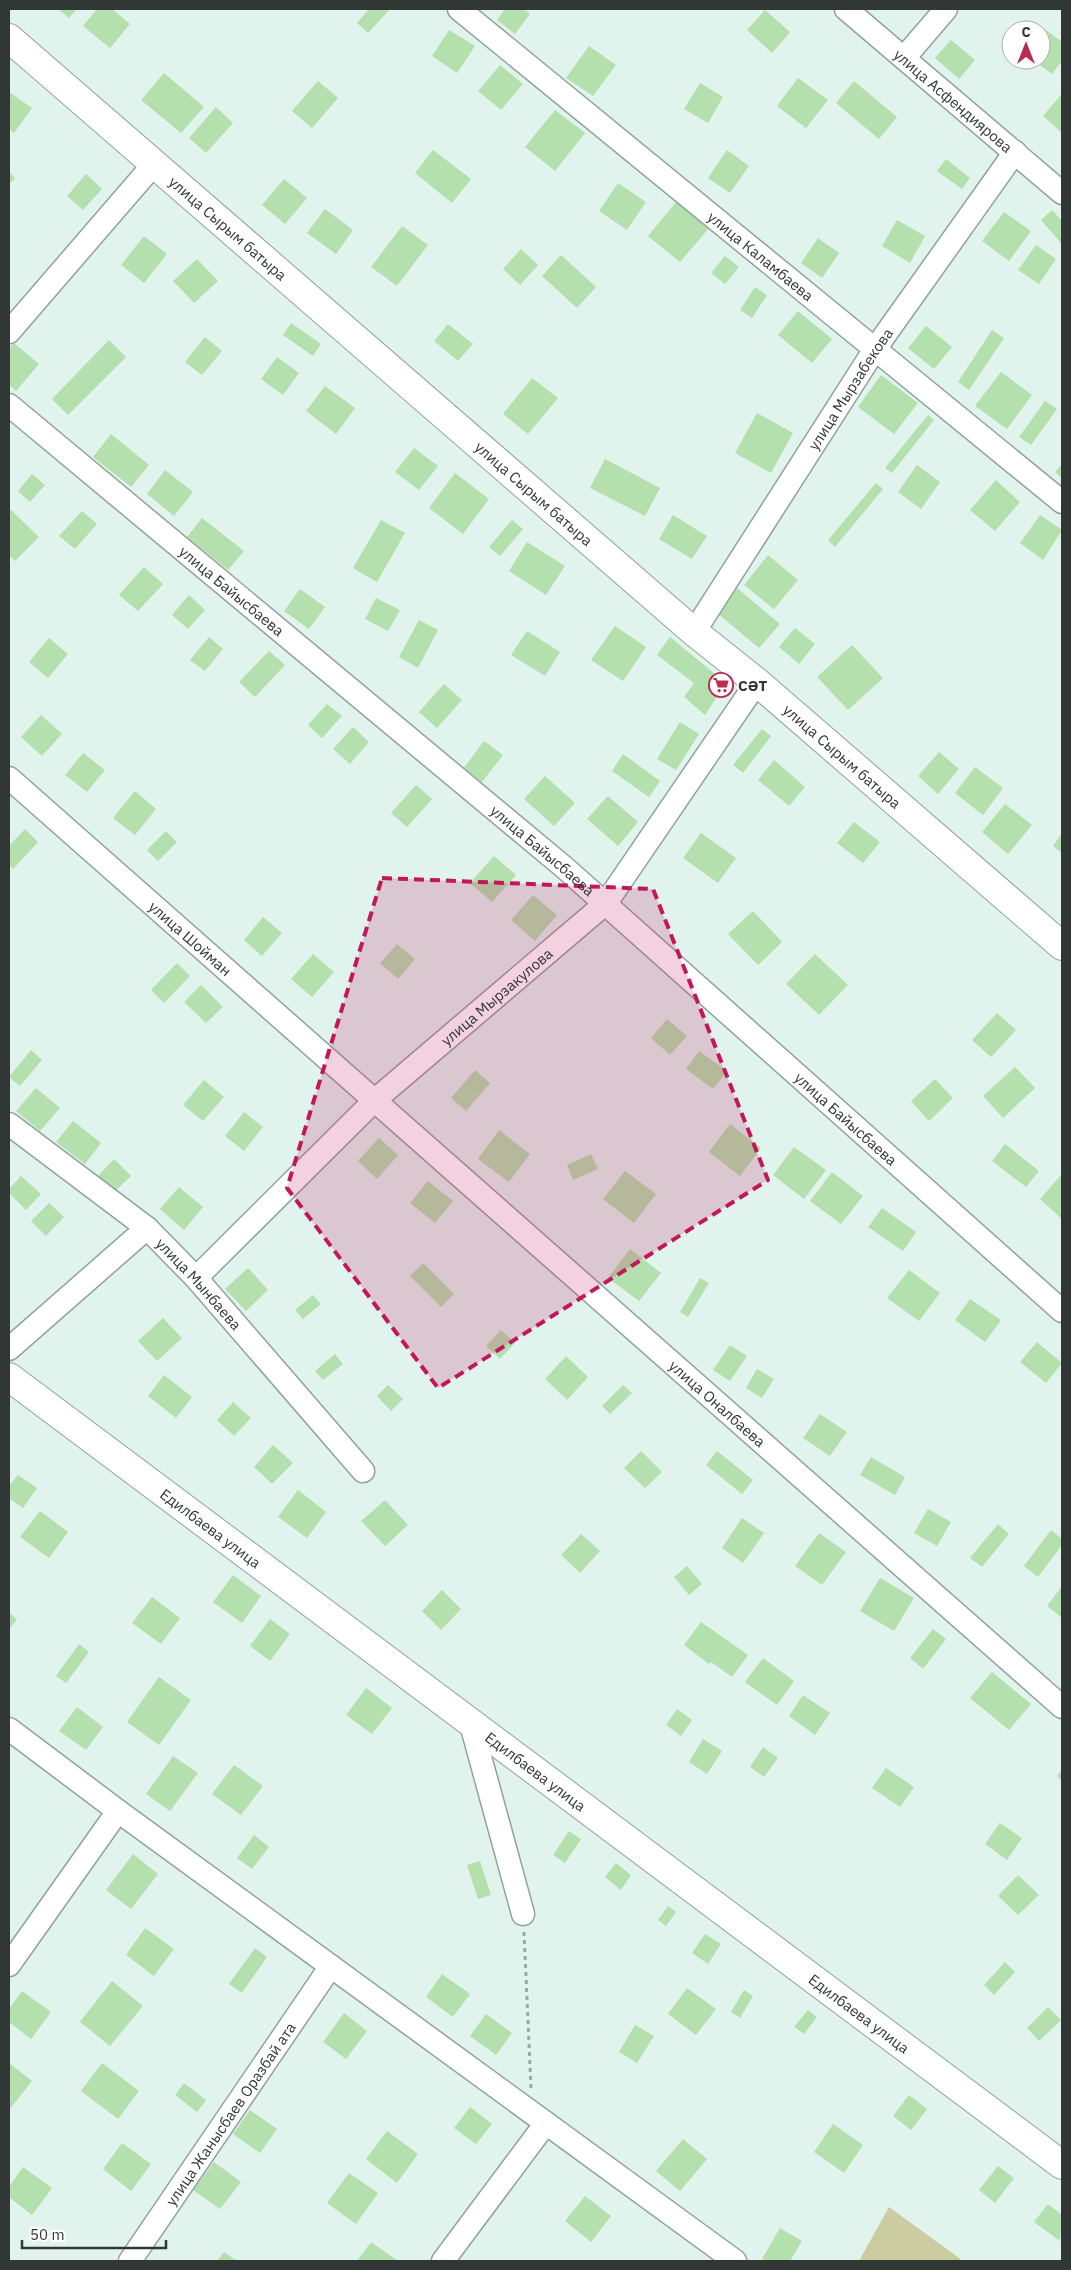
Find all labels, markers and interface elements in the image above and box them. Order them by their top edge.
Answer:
north arrow [1001,20,1051,70]
text: С [1021,23,1031,41]
street label: улица Асфендиярова [890,45,1017,156]
street label: улица Сырым батыра [165,172,291,284]
street label: улица Каламбаева [704,207,818,305]
street label: улица Мырзабекова [803,324,897,453]
street label: улица Сырым батыра [471,437,597,550]
street label: улица Байысбаева [175,541,288,640]
supermarket icon: СƏТ [708,672,734,698]
place label: СƏТ [738,676,767,695]
street label: улица Сырым батыра [780,700,905,812]
street label: улица Байысбаева [487,801,599,900]
street label: улица Шойман [145,897,236,980]
street label: улица Мырзакулова [437,943,556,1049]
street label: улица Байысбаева [791,1068,901,1169]
street label: улица Мынбаева [152,1234,246,1334]
street label: улица Оналбаева [665,1356,770,1451]
street label: Едилбаева улица [157,1484,265,1572]
street label: Едилбаева улица [482,1727,590,1815]
street label: Едилбаева улица [805,1969,913,2057]
street label: улица Жанысбаев Оразбай ата [161,2018,299,2209]
scale bar [22,2218,166,2250]
text: 50 m [30,2225,65,2244]

